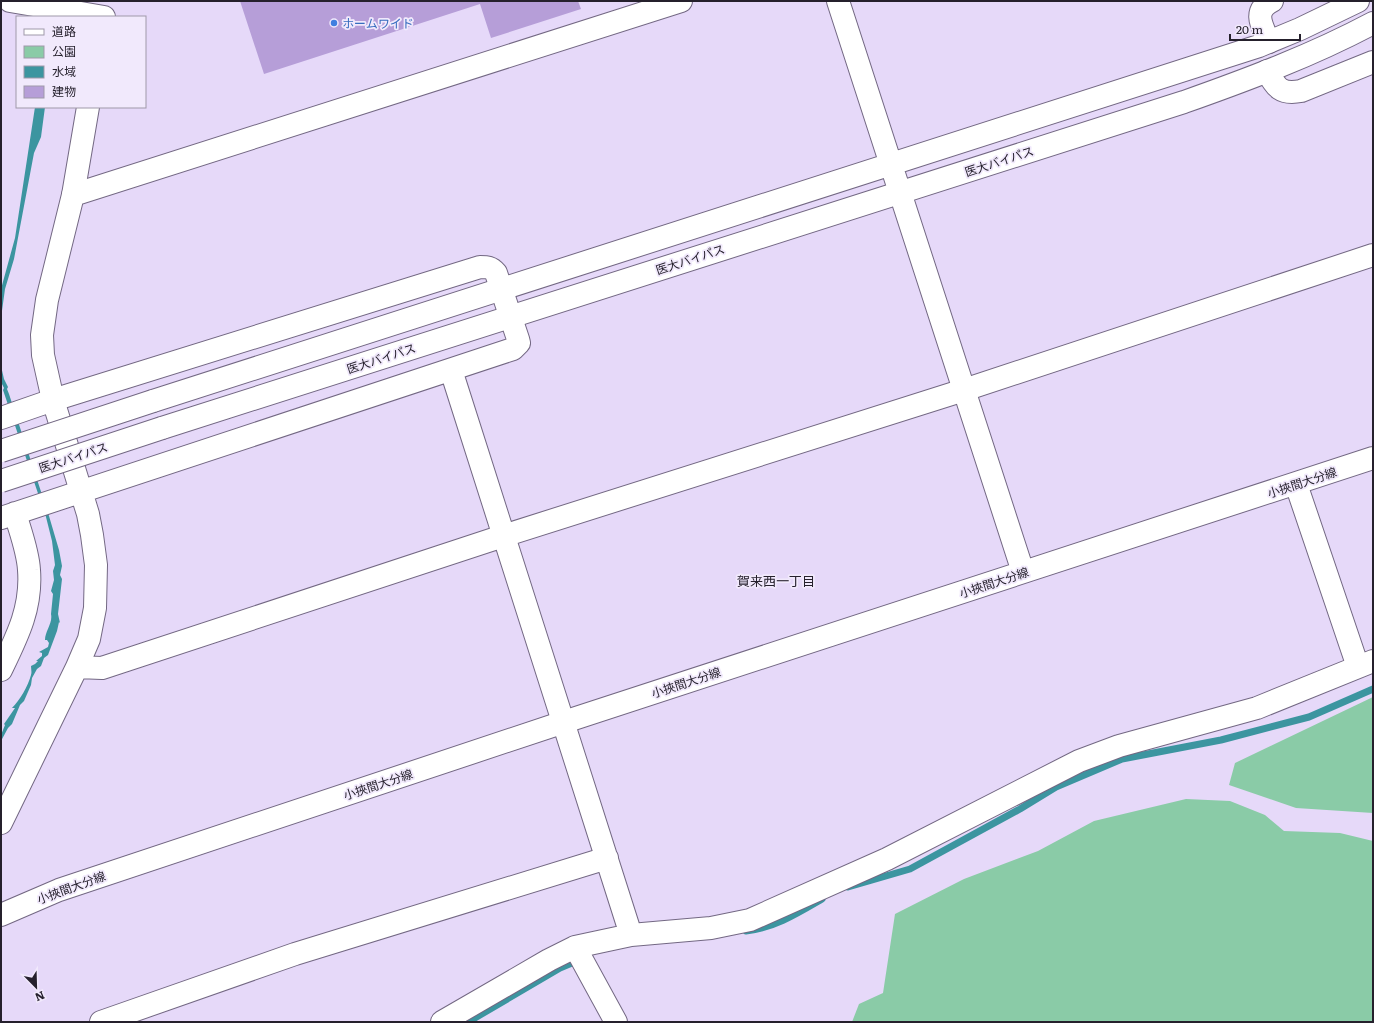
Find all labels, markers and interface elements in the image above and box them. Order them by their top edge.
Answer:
place label: ホームワイド [342,14,414,32]
legend [16,16,146,108]
scale bar [1230,16,1300,42]
marker: ホームワイド [329,18,339,28]
text: 20 m [1236,20,1263,38]
text: 道路 [52,22,76,40]
text: 公園 [52,42,76,60]
text: 水域 [52,62,76,80]
text: 建物 [52,82,76,100]
street label: 医大バイパス [962,141,1036,181]
street label: 医大バイパス [653,239,727,279]
street label: 医大バイパス [344,338,418,378]
street label: 医大バイパス [36,437,110,477]
street label: 小挾間大分線 [1265,462,1339,502]
street label: 小挾間大分線 [957,562,1031,602]
district label: 賀来西一丁目 [737,571,815,590]
street label: 小挾間大分線 [649,662,723,702]
street label: 小挾間大分線 [341,764,415,804]
street label: 小挾間大分線 [34,866,108,908]
north arrow [16,967,56,1007]
text: N [33,988,48,1006]

